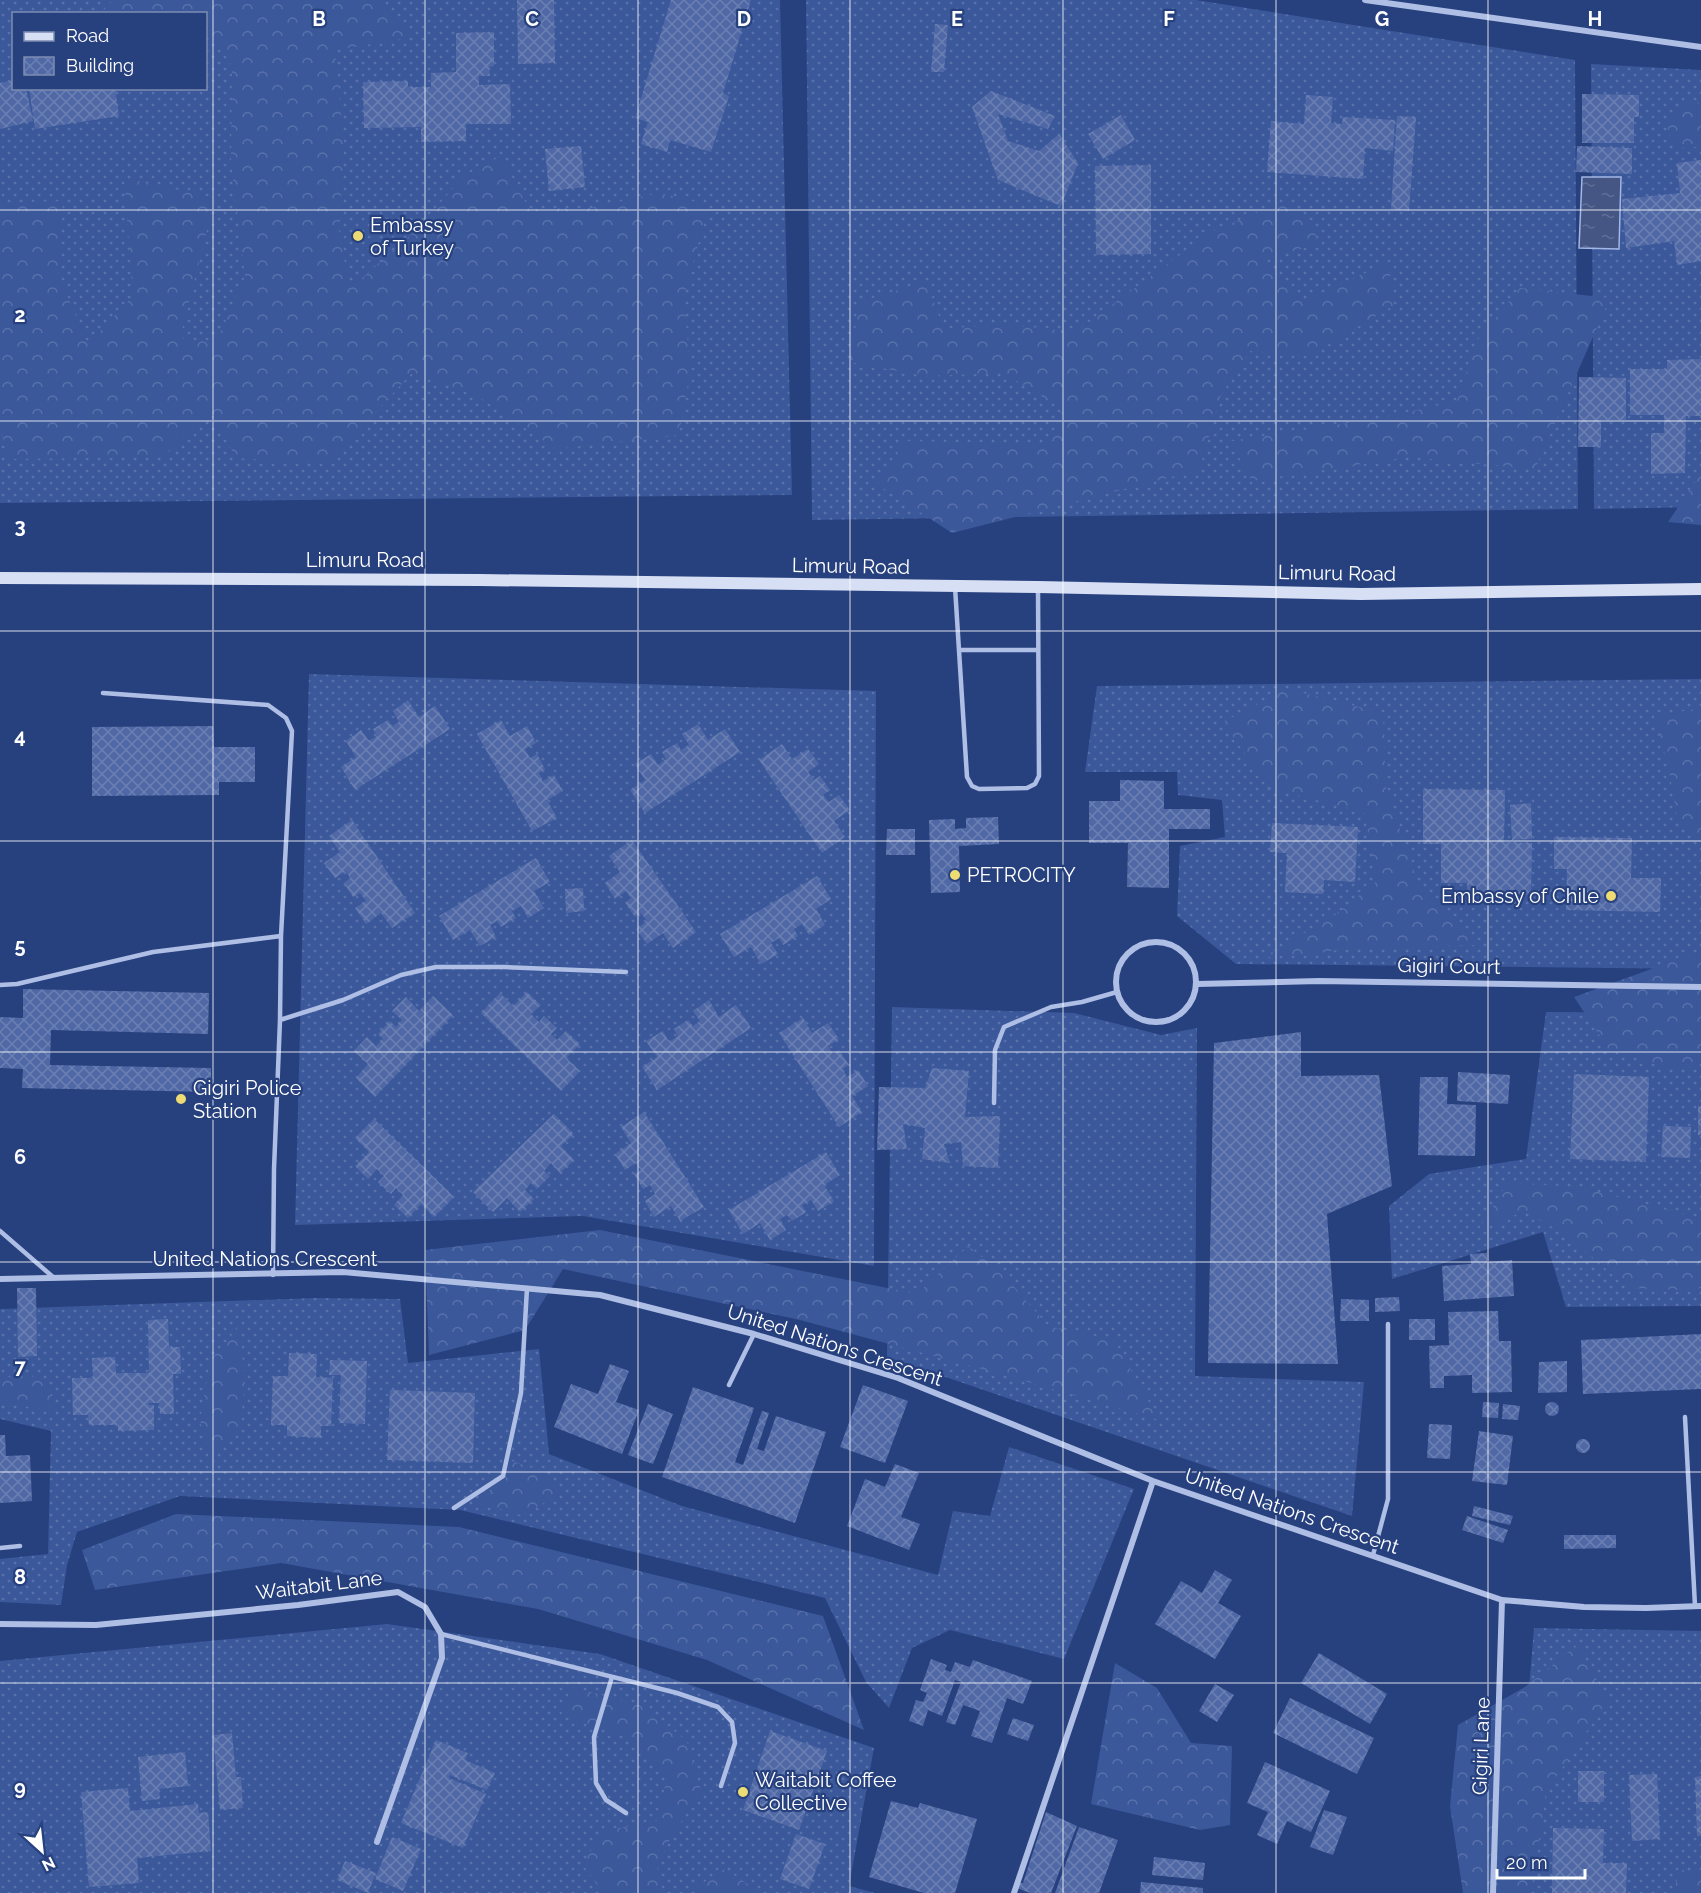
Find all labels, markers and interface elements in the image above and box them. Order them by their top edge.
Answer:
text: B [312,7,326,31]
text: C [525,7,539,31]
text: D [737,7,751,31]
text: E [951,7,963,31]
text: F [1163,7,1175,31]
text: G [1375,7,1389,31]
text: H [1588,7,1602,31]
legend [12,12,207,90]
text: Road [66,25,109,46]
text: Building [66,55,134,76]
place label: Embassy of Turkey [370,213,454,260]
marker: Embassy of Turkey [351,229,365,243]
text: 2 [14,303,26,327]
text: 3 [14,514,26,538]
street label: Limuru Road [306,548,424,572]
street label: Limuru Road [792,553,910,579]
street label: Limuru Road [1278,560,1396,586]
text: 4 [14,724,26,748]
place label: PETROCITY [967,863,1076,887]
marker: PETROCITY [948,868,962,882]
place label: Embassy of Chile [1441,884,1599,908]
marker: Embassy of Chile [1604,889,1618,903]
text: 5 [14,934,26,958]
street label: Gigiri Court [1397,953,1501,979]
place label: Gigiri Police Station [193,1076,302,1123]
marker: Gigiri Police Station [174,1092,188,1106]
text: 6 [14,1145,26,1169]
street label: United Nations Crescent [152,1247,378,1271]
street label: United Nations Crescent [724,1299,946,1391]
text: 7 [14,1355,26,1379]
street label: United Nations Crescent [1182,1463,1403,1559]
text: 8 [14,1565,26,1589]
street label: Waitabit Lane [254,1565,384,1605]
street label: Gigiri Lane [1467,1696,1495,1795]
place label: Waitabit Coffee Collective [755,1768,897,1815]
text: 9 [14,1776,26,1800]
marker: Waitabit Coffee Collective [736,1785,750,1799]
north arrow [12,1821,72,1881]
scale bar [1497,1842,1586,1880]
text: 20 m [1506,1852,1548,1873]
text: N [39,1853,58,1875]

